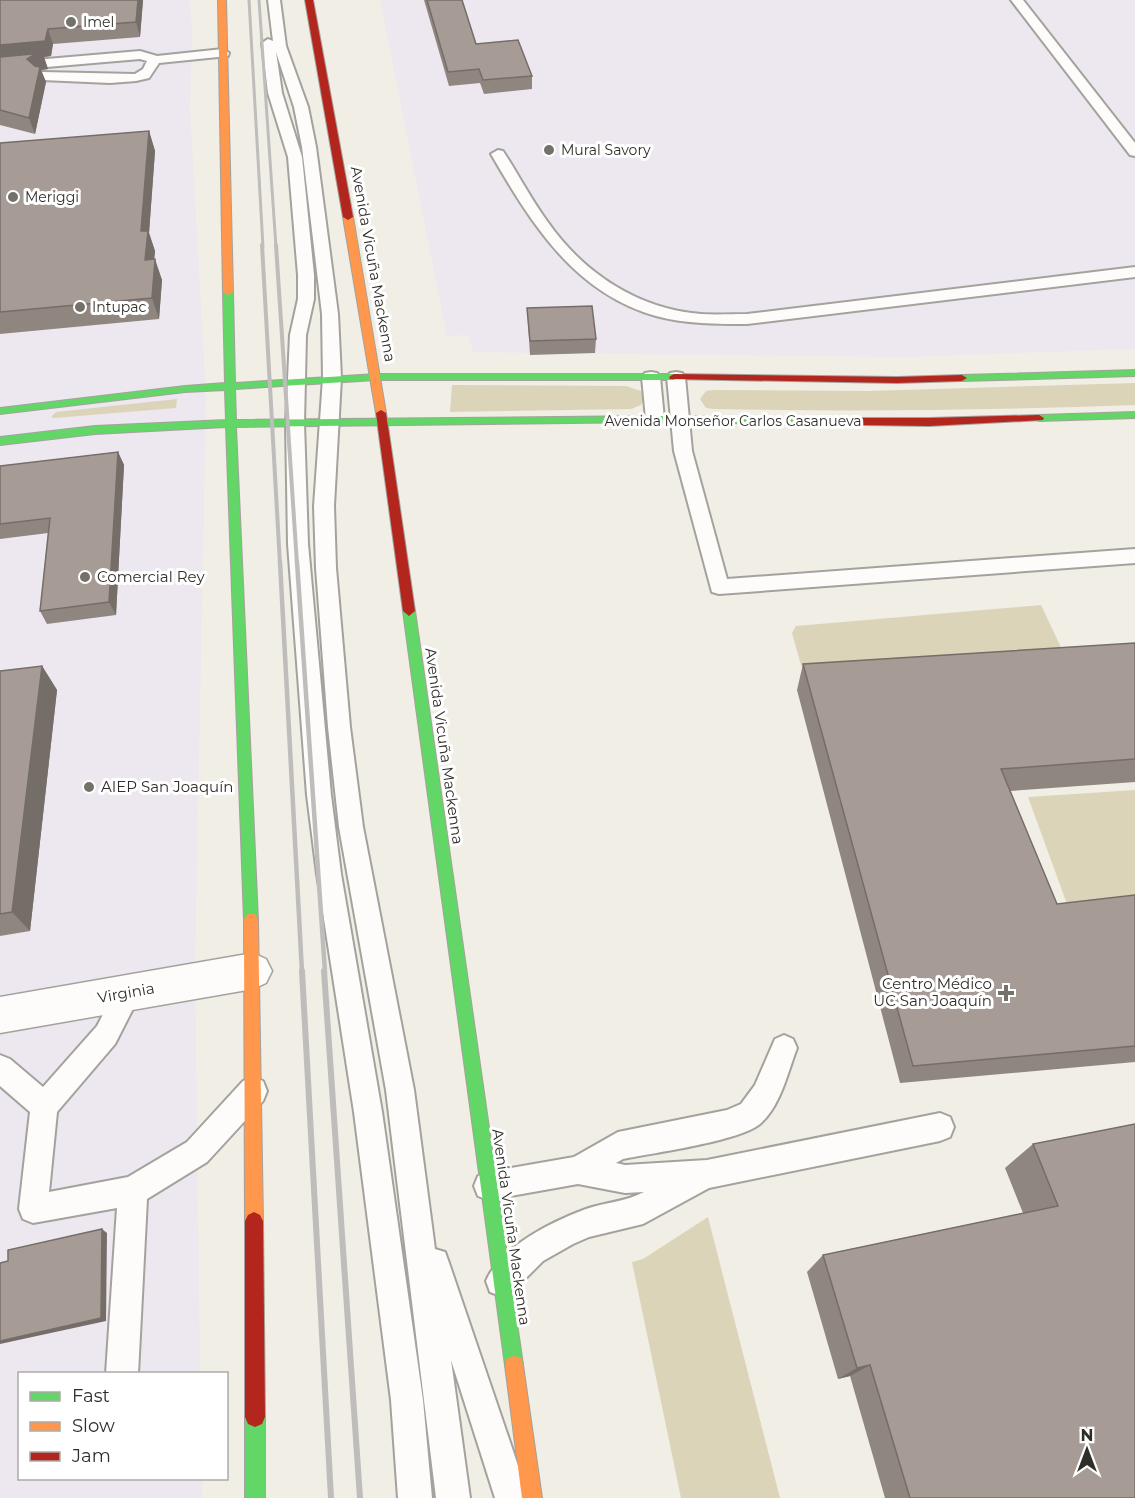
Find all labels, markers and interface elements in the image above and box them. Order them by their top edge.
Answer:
place label: Imel [83,13,114,31]
marker: Imel [64,15,78,29]
place label: Mural Savory [561,141,651,159]
marker: Mural Savory [542,143,556,157]
street label: Avenida Vicuña Mackenna [347,165,400,363]
place label: Meriggi [25,188,79,206]
marker: Meriggi [6,190,20,204]
place label: Intupac [92,298,146,316]
marker: Intupac [73,300,87,314]
street label: Avenida Monseñor Carlos Casanueva [604,412,862,430]
place label: Comercial Rey [97,567,205,586]
marker: Comercial Rey [78,570,92,584]
street label: Avenida Vicuña Mackenna [421,646,468,846]
place label: AIEP San Joaquín [101,777,233,796]
marker: AIEP San Joaquín [82,780,96,794]
place label: Centro Médico UC San Joaquín [873,974,992,1010]
street label: Virginia [96,978,156,1007]
marker: Centro Médico UC San Joaquín [997,984,1015,1002]
street label: Avenida Vicuña Mackenna [488,1127,535,1327]
legend [18,1372,228,1480]
text: Fast [72,1385,110,1407]
text: Slow [72,1415,115,1437]
north arrow [1057,1420,1117,1480]
text: N [1081,1426,1093,1445]
text: Jam [71,1445,111,1467]

